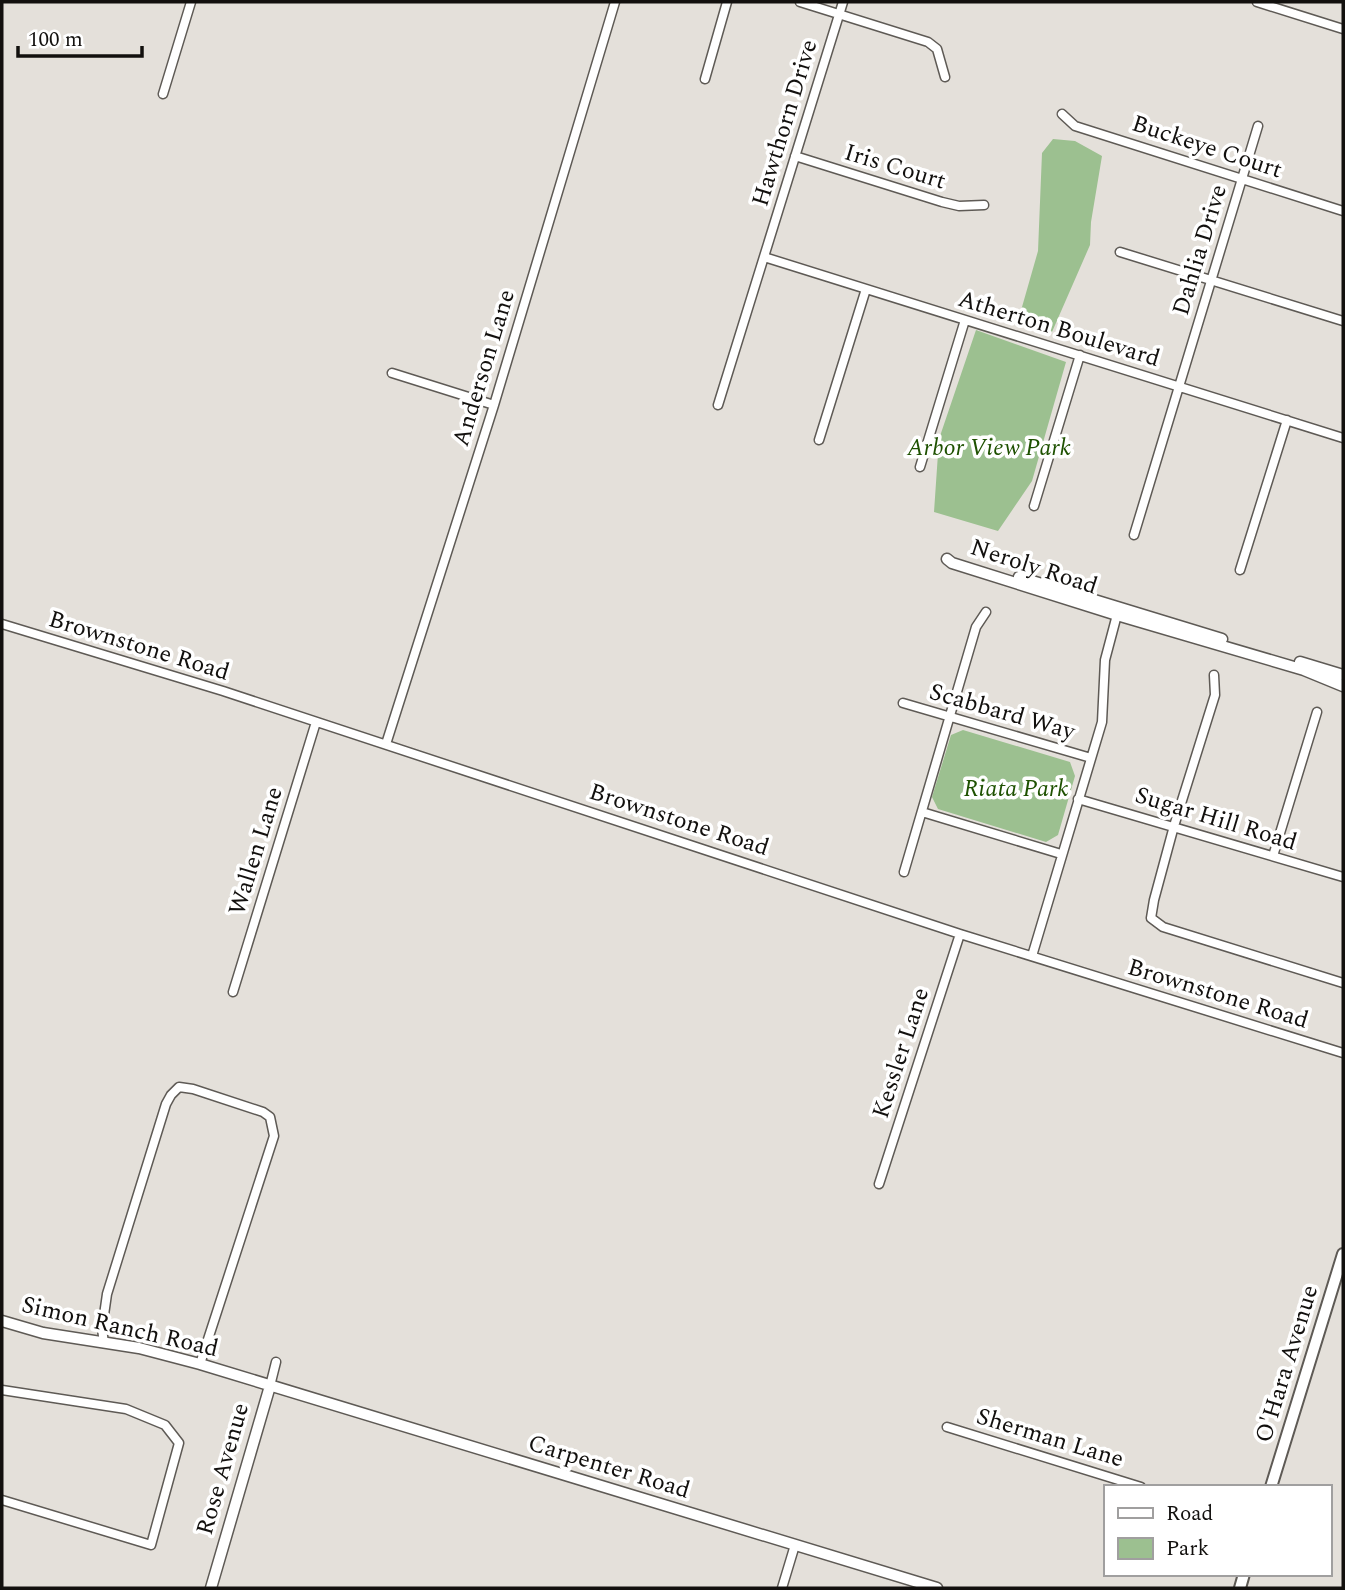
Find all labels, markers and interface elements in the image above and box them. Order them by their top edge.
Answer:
scale bar [18,14,142,58]
text: 100 m [28,24,83,56]
street label: Hawthorn Drive [743,35,827,211]
street label: Buckeye Court [1127,106,1287,188]
street label: Iris Court [840,134,950,200]
street label: Dahlia Drive [1163,180,1237,320]
street label: Atherton Boulevard [953,281,1165,377]
street label: Anderson Lane [443,285,525,451]
park label: Arbor View Park [906,430,1071,466]
street label: Neroly Road [966,529,1102,605]
street label: Brownstone Road [44,601,234,691]
street label: Scabbard Way [925,674,1081,750]
park label: Riata Park [964,771,1068,807]
street label: Brownstone Road [584,774,774,866]
street label: Sugar Hill Road [1131,777,1301,861]
street label: Wallen Lane [219,782,293,920]
street label: Brownstone Road [1123,949,1313,1039]
street label: Kessler Lane [863,983,939,1123]
street label: O'Hara Avenue [1246,1281,1328,1447]
street label: Simon Ranch Road [18,1287,222,1367]
street label: Sherman Lane [972,1398,1128,1478]
street label: Rose Avenue [187,1399,259,1539]
street label: Carpenter Road [524,1425,694,1509]
legend [1104,1485,1331,1576]
text: Road [1166,1498,1213,1530]
text: Park [1166,1533,1210,1565]

